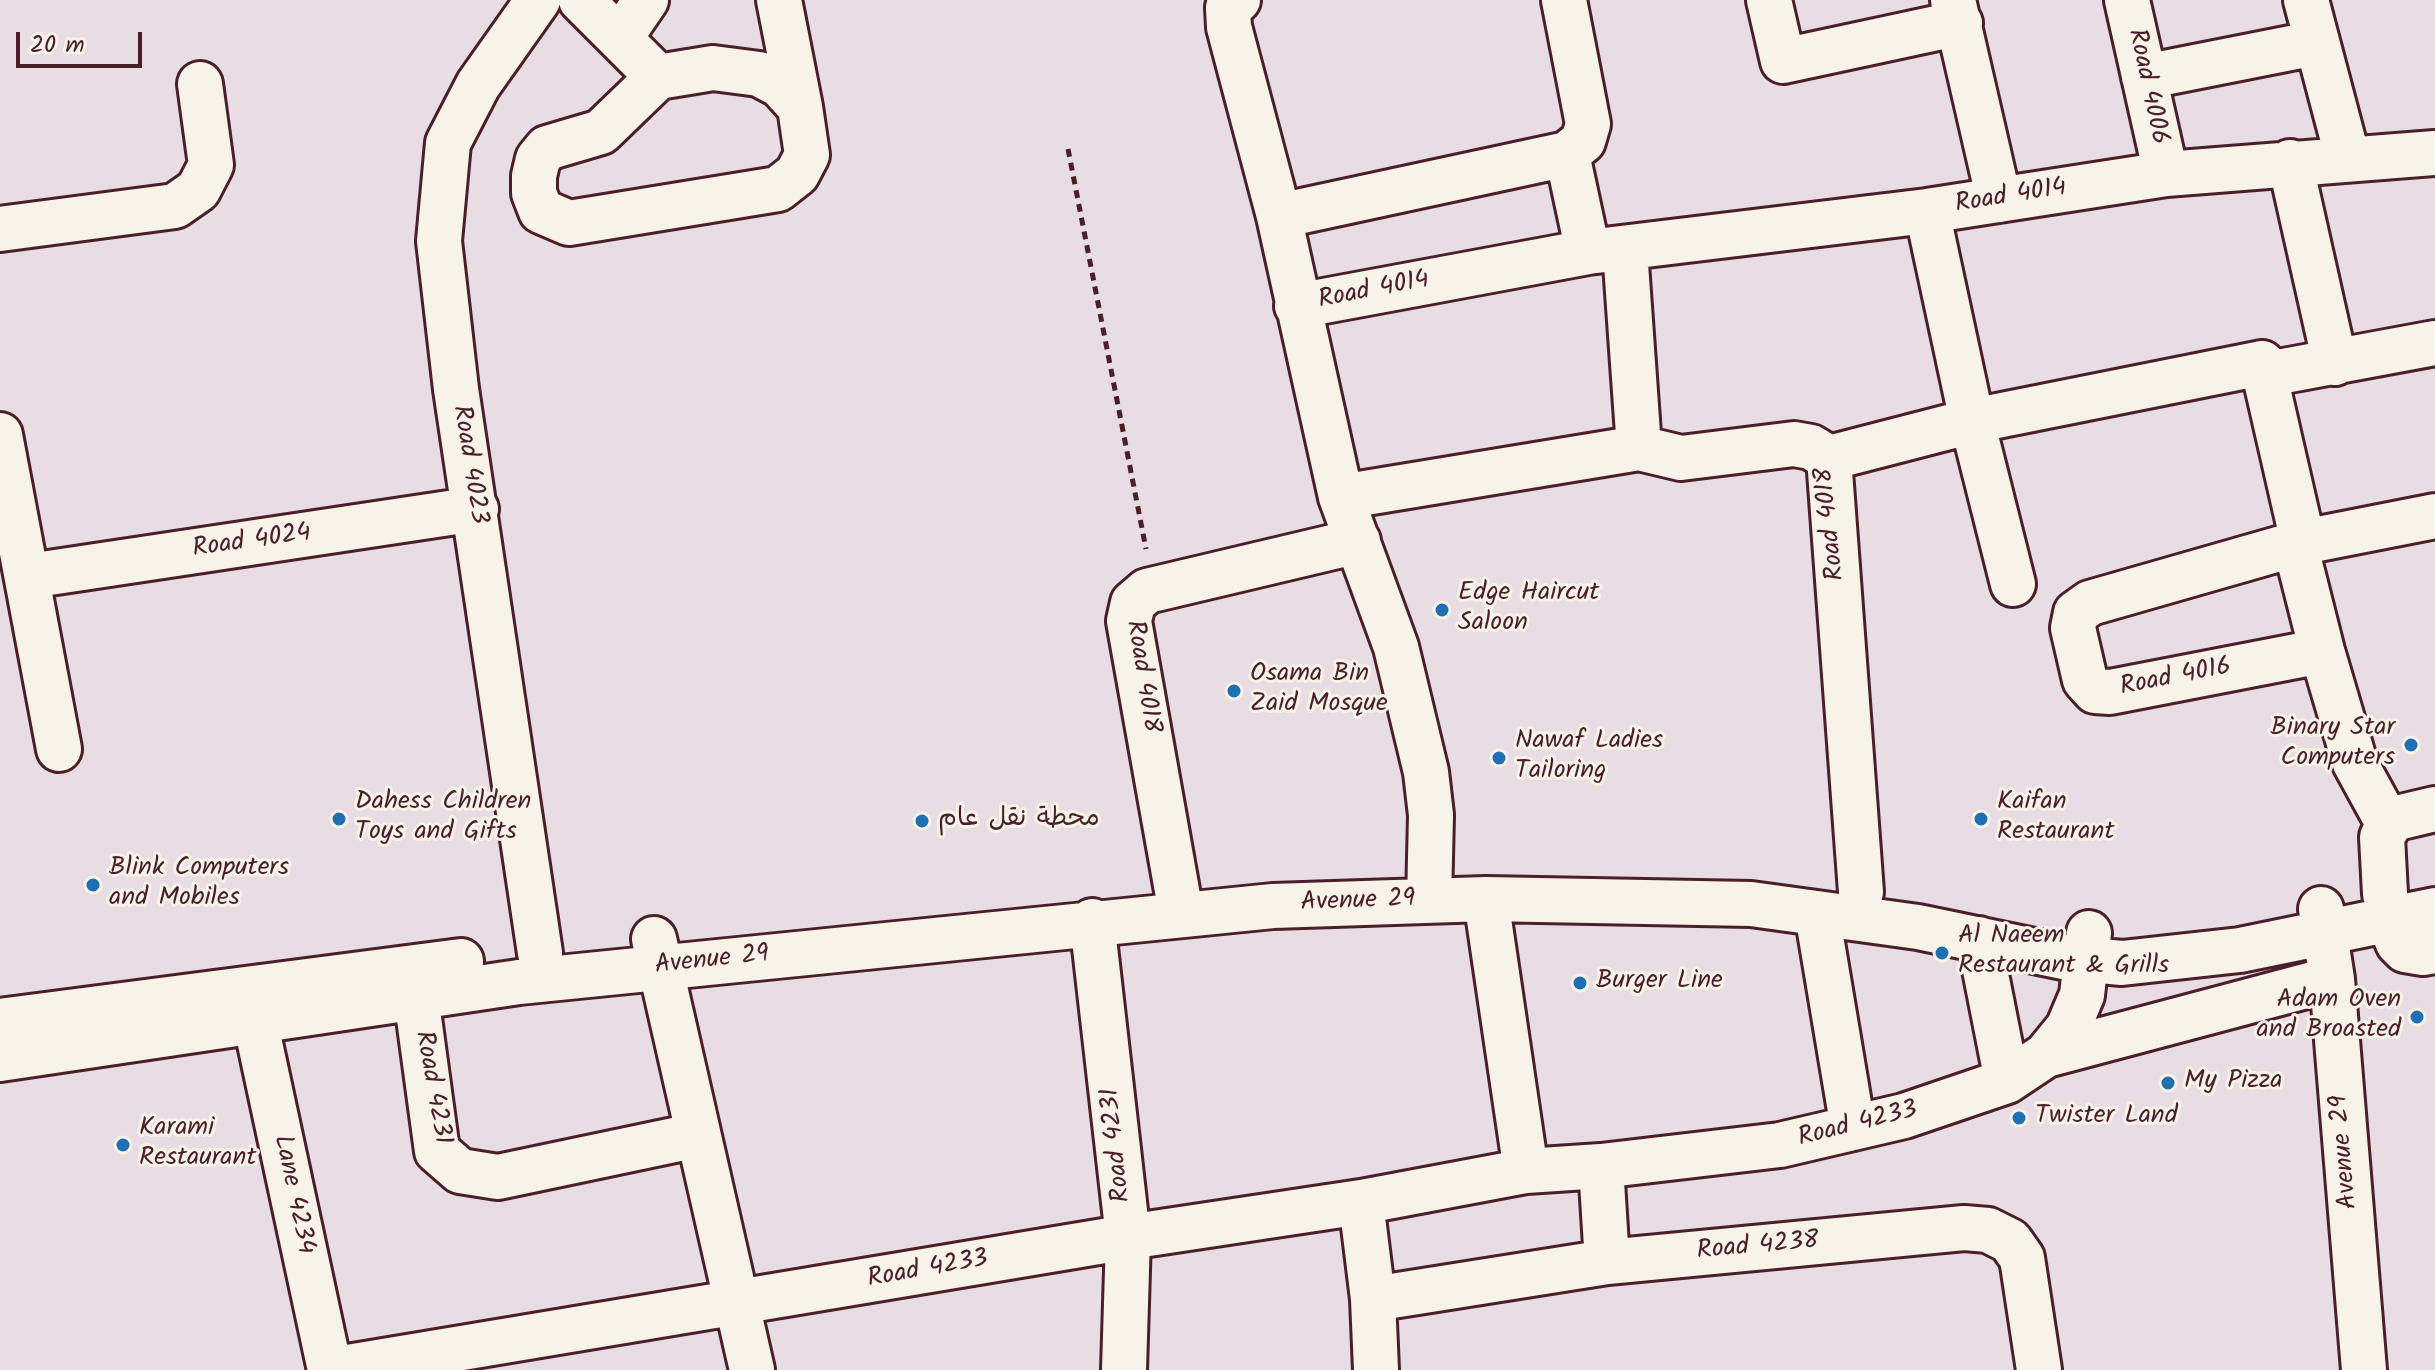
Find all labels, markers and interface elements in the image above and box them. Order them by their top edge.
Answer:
scale bar [20,16,146,66]
text: 20 m [30,26,85,65]
street label: Road 4006 [2119,26,2173,148]
street label: Road 4014 [1953,174,2069,222]
street label: Road 4014 [1316,266,1432,318]
street label: Road 4023 [443,403,493,527]
street label: Road 4018 [1811,466,1853,582]
street label: Road 4024 [191,519,313,567]
place label: Edge Haircut Saloon [1458,579,1599,640]
marker: Edge Haircut Saloon [1433,601,1451,619]
street label: Road 4018 [1117,618,1165,736]
street label: Road 4016 [2118,653,2234,705]
place label: Osama Bin Zaid Mosque [1250,660,1388,722]
marker: Osama Bin Zaid Mosque [1225,682,1243,700]
place label: Binary Star Computers [2270,714,2395,776]
place label: Nawaf Ladies Tailoring [1515,727,1663,788]
marker: Binary Star Computers [2402,736,2420,754]
marker: Nawaf Ladies Tailoring [1490,749,1508,767]
place label: Dahess Children Toys and Gifts [355,788,531,850]
place label: Kaifan Restaurant [1997,788,2114,850]
place label: محطة نقل عام [938,805,1100,837]
marker: Dahess Children Toys and Gifts [330,810,348,828]
marker: Kaifan Restaurant [1972,810,1990,828]
marker: محطة نقل عام [913,812,931,830]
place label: Blink Computers and Mobiles [109,854,289,916]
marker: Blink Computers and Mobiles [84,876,102,894]
street label: Avenue 29 [1300,885,1416,921]
place label: Al Naeem Restaurant & Grills [1958,922,2169,984]
street label: Avenue 29 [653,940,771,984]
marker: Al Naeem Restaurant & Grills [1933,944,1951,962]
place label: Burger Line [1596,967,1723,999]
marker: Burger Line [1571,974,1589,992]
place label: Adam Oven and Broasted [2257,986,2401,1048]
marker: Adam Oven and Broasted [2408,1008,2426,1026]
street label: Road 4231 [406,1029,456,1147]
place label: My Pizza [2184,1067,2283,1099]
marker: My Pizza [2159,1074,2177,1092]
street label: Road 4231 [1096,1086,1140,1204]
street label: Avenue 29 [2325,1093,2367,1211]
street label: Road 4233 [1795,1096,1921,1156]
place label: Twister Land [2035,1102,2178,1134]
marker: Twister Land [2010,1109,2028,1127]
place label: Karami Restaurant [139,1114,256,1176]
street label: Lane 4234 [264,1133,320,1257]
marker: Karami Restaurant [114,1136,132,1154]
street label: Road 4238 [1696,1227,1820,1269]
street label: Road 4233 [865,1245,991,1297]

